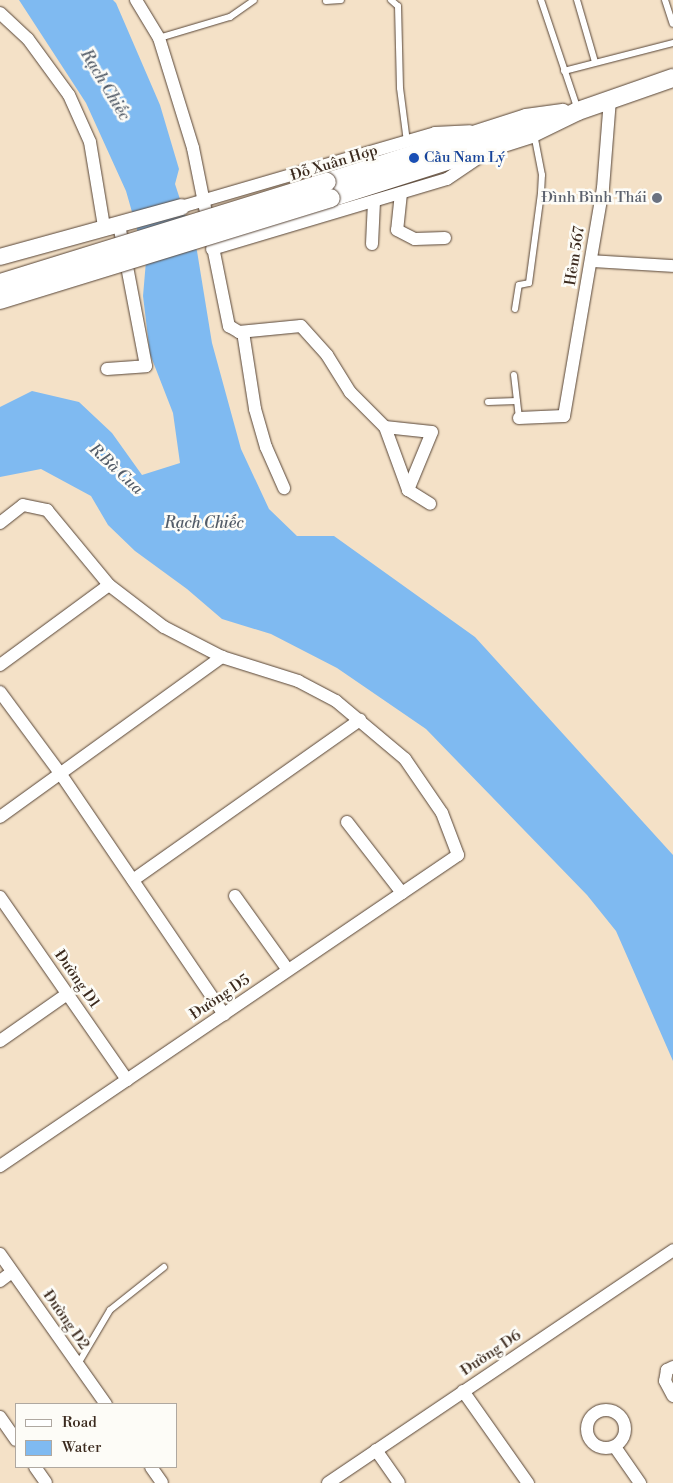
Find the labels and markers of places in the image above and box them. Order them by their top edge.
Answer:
place label: Cầu Nam Lý [424,149,505,167]
marker: Cầu Nam Lý [408,152,420,164]
place label: Đình Bình Thái [541,189,647,207]
marker: Đình Bình Thái [651,192,663,204]

